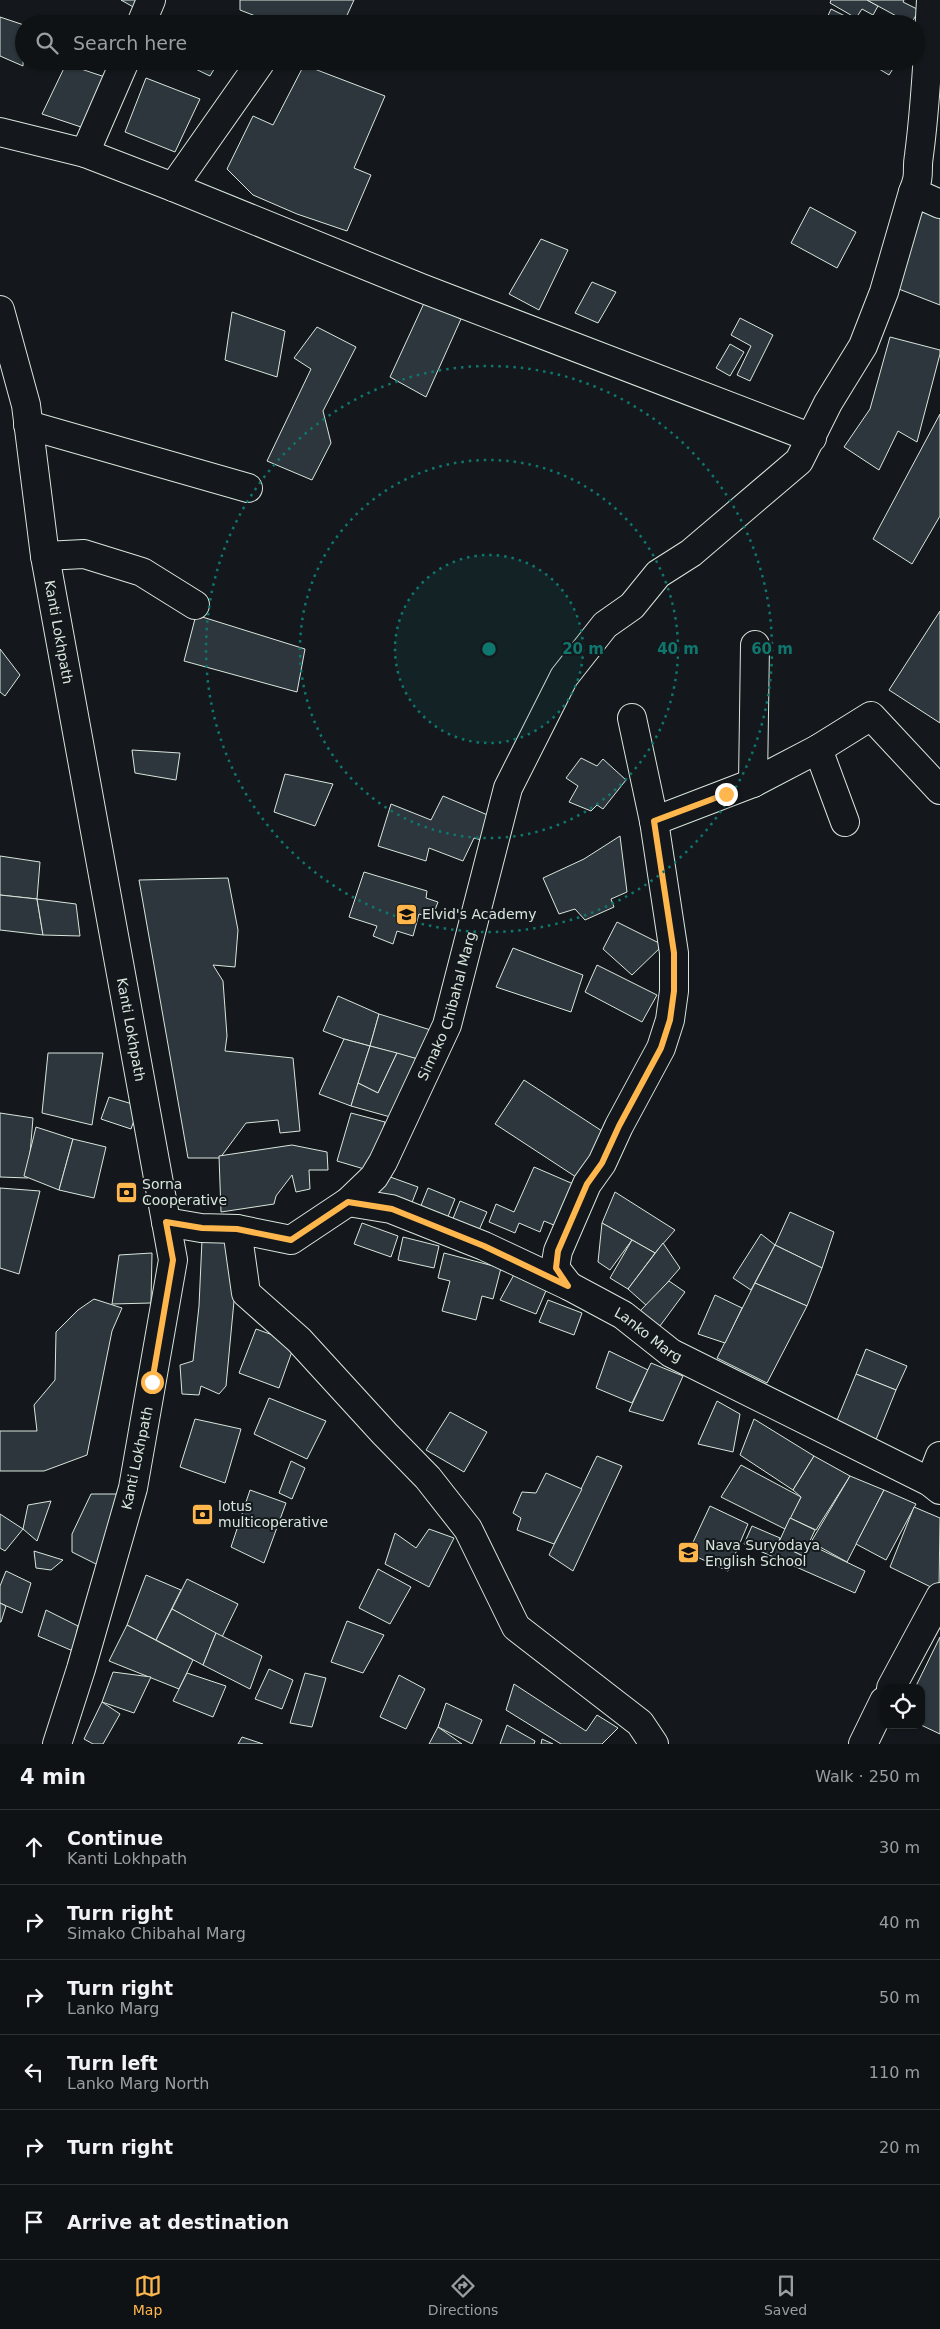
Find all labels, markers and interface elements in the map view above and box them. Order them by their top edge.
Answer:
search box [15,15,925,70]
icon: search [33,29,61,57]
text: Search here [73,32,187,54]
street label: Kanti Lokhpath [42,579,76,685]
centre of rings [480,640,498,658]
text: 20 m [562,640,604,658]
text: 40 m [657,640,699,658]
text: 60 m [751,640,793,658]
route end [715,783,738,806]
school or university icon: Elvid's Academy [394,902,418,926]
place label: Elvid's Academy [422,906,536,922]
street label: Simako Chibahal Marg [414,930,479,1083]
street label: Kanti Lokhpath [114,976,148,1083]
place label: Sorna Cooperative [142,1176,227,1208]
bank icon: Sorna Cooperative [114,1180,138,1204]
street label: Lanko Marg [612,1304,685,1365]
route start [141,1371,164,1394]
street label: Kanti Lokhpath [118,1405,156,1511]
place label: lotus multicoperative [218,1498,328,1530]
bank icon: lotus multicoperative [190,1502,214,1526]
place label: Nava Suryodaya English School [705,1537,820,1569]
school or university icon: Nava Suryodaya English School [677,1541,701,1565]
map controls [880,1684,925,1729]
button: locate [880,1684,925,1729]
text: 4 min [20,1765,86,1789]
text: Walk · 250 m [815,1767,920,1786]
text: Continue [67,1827,163,1849]
icon: ahead [20,1833,48,1861]
text: 30 m [879,1838,920,1857]
text: Kanti Lokhpath [67,1849,187,1868]
text: Turn right [67,1902,173,1924]
icon: right [20,1908,48,1936]
text: 40 m [879,1913,920,1932]
text: Simako Chibahal Marg [67,1924,246,1943]
text: Turn right [67,1977,173,1999]
icon: right [20,1983,48,2011]
text: 50 m [879,1988,920,2007]
text: Lanko Marg [67,1999,160,2018]
text: Turn left [67,2052,158,2074]
icon: left [20,2058,48,2086]
text: 110 m [869,2063,920,2082]
text: Lanko Marg North [67,2074,209,2093]
icon: right [20,2133,48,2161]
text: Turn right [67,2136,173,2158]
text: 20 m [879,2138,920,2157]
icon: arrive [20,2208,48,2236]
text: Arrive at destination [67,2211,289,2233]
tab: Map [133,2272,162,2318]
tab: Directions [428,2272,498,2318]
tab: Saved [764,2272,807,2318]

